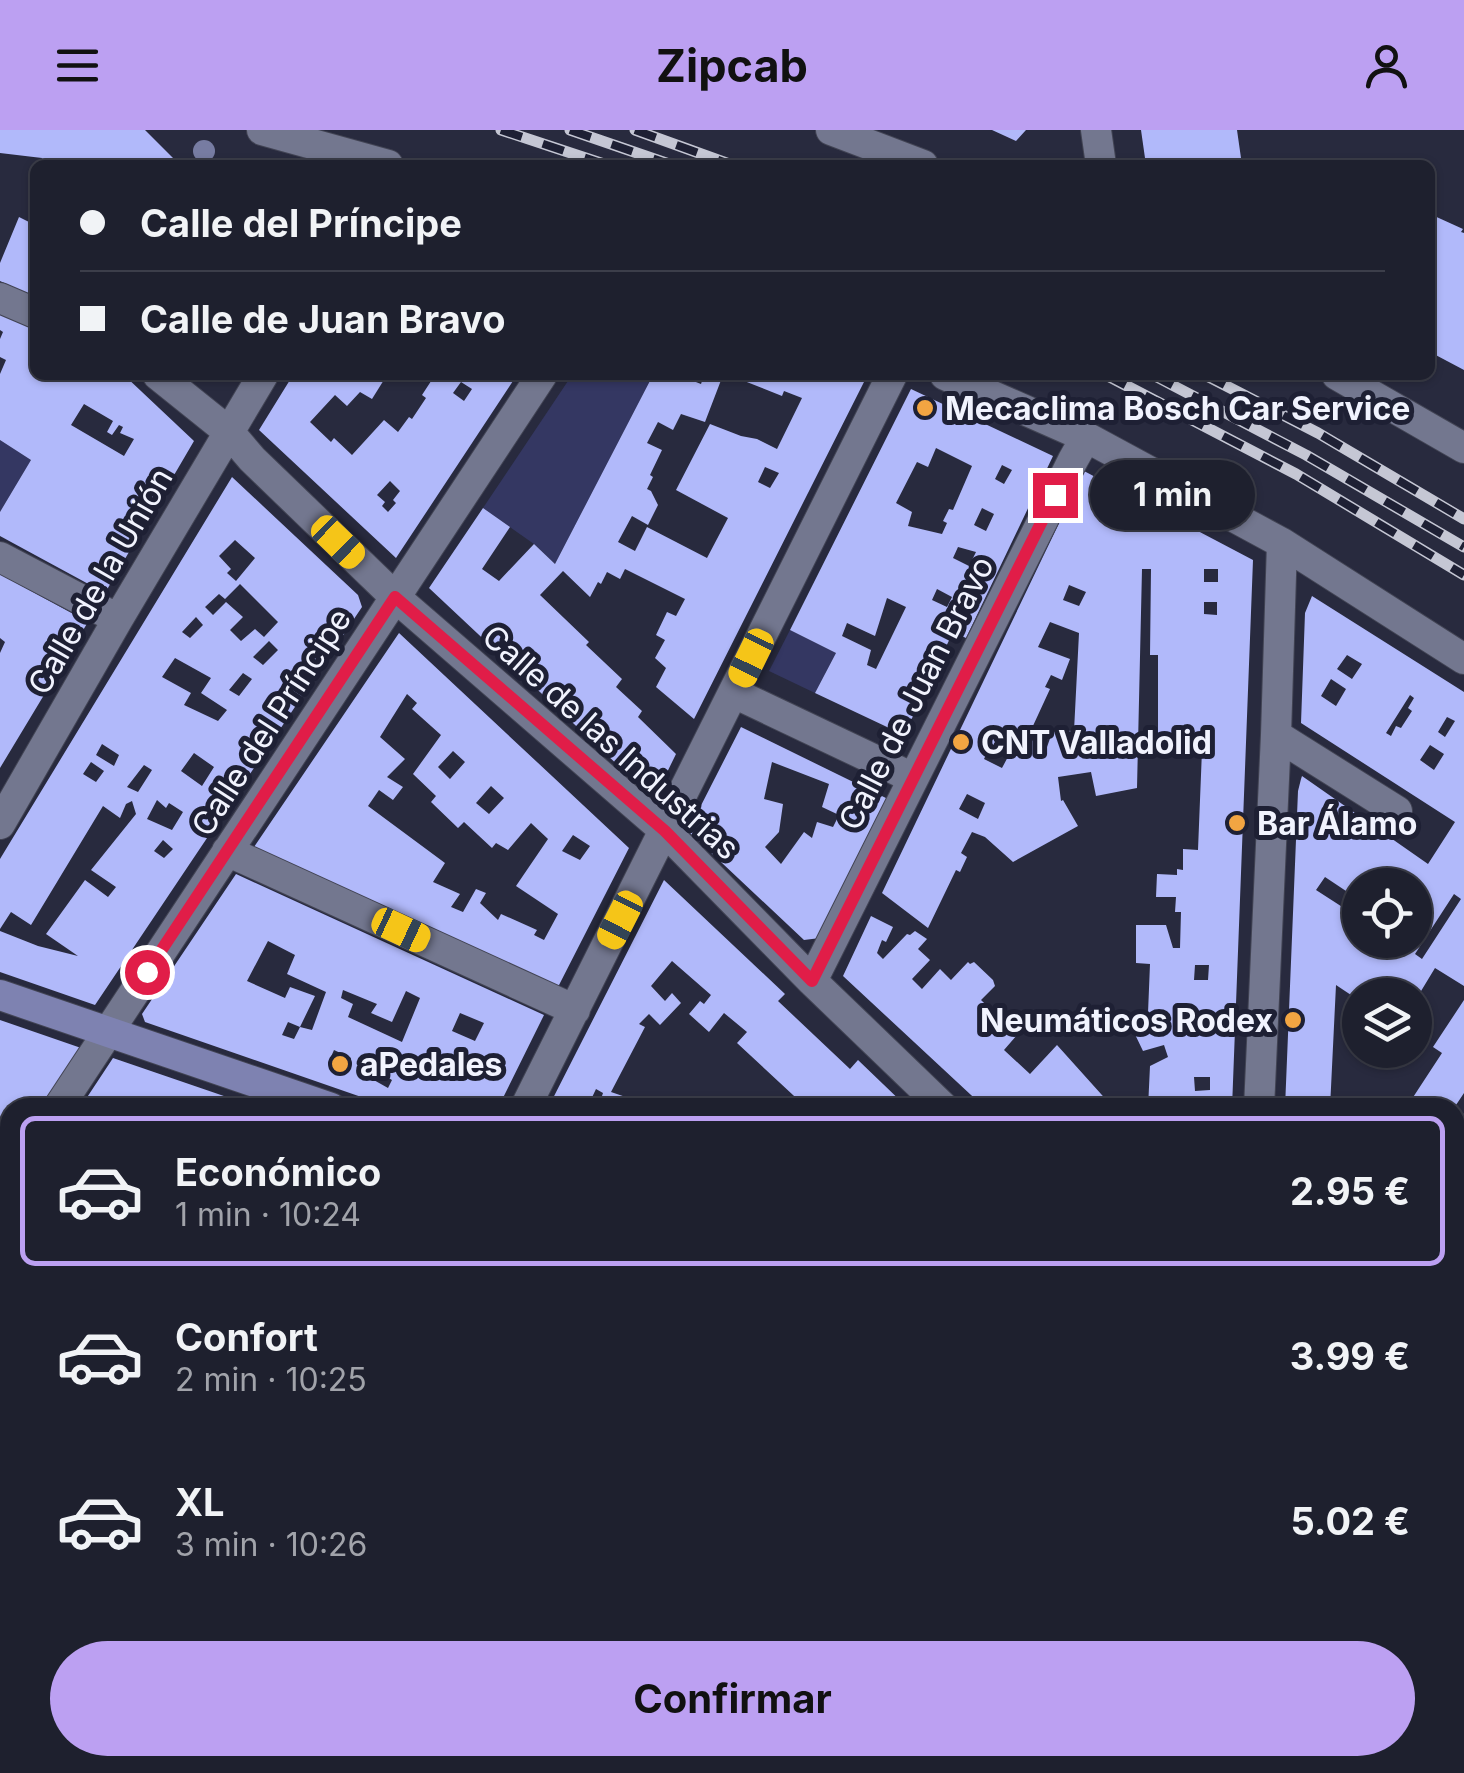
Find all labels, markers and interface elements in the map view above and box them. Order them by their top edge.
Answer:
icon: menu [50,38,105,93]
text: Zipcab [656,38,808,93]
icon: person [1359,38,1414,93]
text: Calle del Príncipe [140,200,462,246]
text: Calle de Juan Bravo [140,296,506,342]
place label: Mecaclima Bosch Car Service [945,389,1410,428]
marker: Mecaclima Bosch Car Service [914,397,936,419]
callout: 1 min [1090,460,1255,530]
street label: Calle de la Unión [19,461,181,701]
route end [1033,473,1078,518]
text: 1 min [1133,475,1212,514]
car [306,510,370,574]
street label: Calle de Juan Bravo [830,550,1002,836]
street label: Calle del Príncipe [183,601,359,843]
street label: Calle de las Industrias [475,616,747,868]
car [724,624,778,692]
place label: CNT Valladolid [981,723,1212,762]
marker: CNT Valladolid [950,731,972,753]
place label: Bar Álamo [1257,804,1417,843]
marker: Bar Álamo [1226,812,1248,834]
map controls [1342,868,1432,1068]
button: locate [1342,868,1432,958]
car [593,886,647,954]
car [367,904,435,956]
route start [125,950,170,995]
button: layers [1342,978,1432,1068]
place label: Neumáticos Rodex [980,1001,1273,1040]
marker: Neumáticos Rodex [1282,1009,1304,1031]
place label: aPedales [360,1045,503,1084]
marker: aPedales [329,1053,351,1075]
icon: car [55,1146,145,1236]
text: Económico [175,1149,381,1195]
text: 2.95 € [1290,1168,1410,1214]
text: 1 min · 10:24 [175,1195,361,1234]
icon: car [55,1311,145,1401]
text: Confort [175,1314,318,1360]
text: 3.99 € [1290,1333,1410,1379]
text: 2 min · 10:25 [175,1360,367,1399]
icon: car [55,1476,145,1566]
text: XL [175,1479,225,1525]
text: 5.02 € [1290,1498,1410,1544]
text: 3 min · 10:26 [175,1525,367,1564]
button: Confirmar [50,1641,1415,1756]

